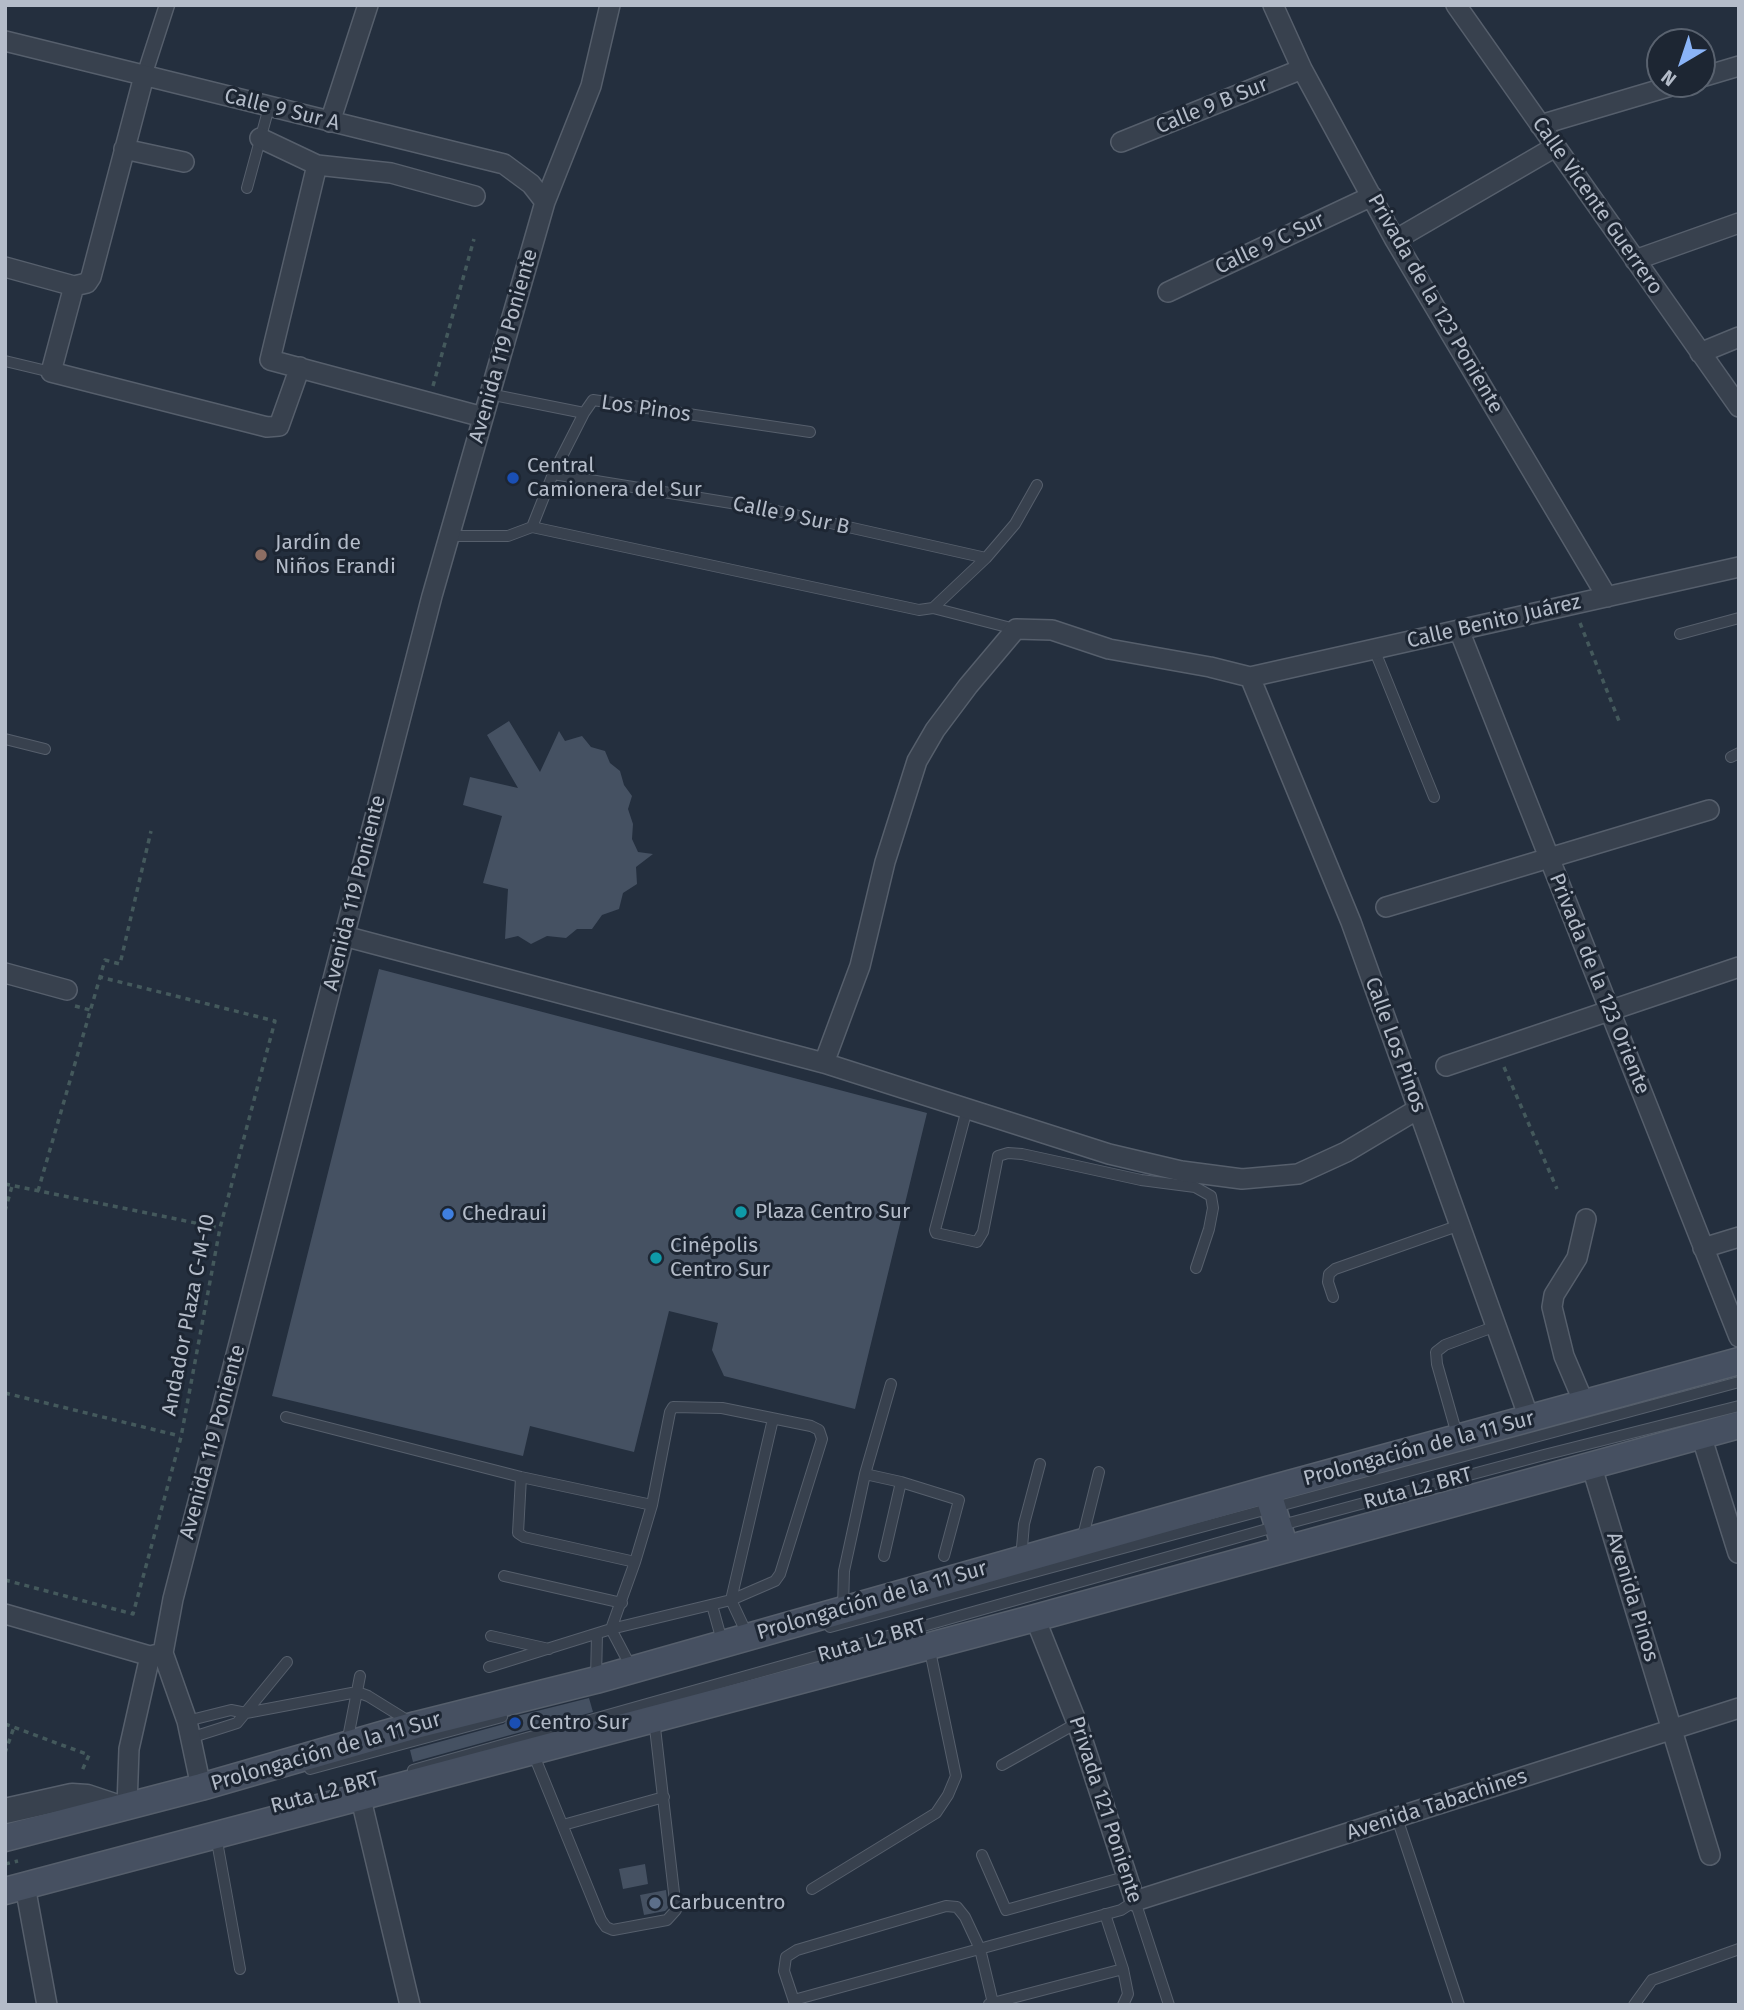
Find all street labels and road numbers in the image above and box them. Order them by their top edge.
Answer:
street label: Calle 9 B Sur [1152,72,1272,140]
street label: Calle 9 Sur A [222,84,342,136]
street label: Calle Vicente Guerrero [1526,112,1668,300]
street label: Privada de la 123 Poniente [1362,190,1508,418]
street label: Calle 9 C Sur [1211,208,1329,280]
street label: Avenida 119 Poniente [464,246,544,446]
street label: Los Pinos [600,390,692,428]
street label: Calle 9 Sur B [730,491,852,541]
street label: Calle Benito Juárez [1405,590,1583,654]
street label: Avenida 119 Poniente [319,793,391,993]
street label: Privada de la 123 Oriente [1543,870,1655,1098]
street label: Calle Los Pinos [1359,974,1431,1116]
street label: Andador Plaza C-M-10 [157,1212,221,1418]
street label: Avenida 119 Poniente [175,1342,251,1542]
street label: Prolongación de la 11 Sur [1301,1406,1537,1492]
street label: Ruta L2 BRT [1361,1462,1475,1516]
street label: Avenida Pinos [1600,1529,1664,1665]
street label: Prolongación de la 11 Sur [754,1556,990,1646]
street label: Ruta L2 BRT [815,1614,929,1668]
street label: Prolongación de la 11 Sur [208,1707,444,1797]
street label: Privada 121 Poniente [1063,1713,1147,1907]
street label: Avenida Tabachines [1344,1764,1530,1846]
street label: Ruta L2 BRT [268,1766,382,1820]

